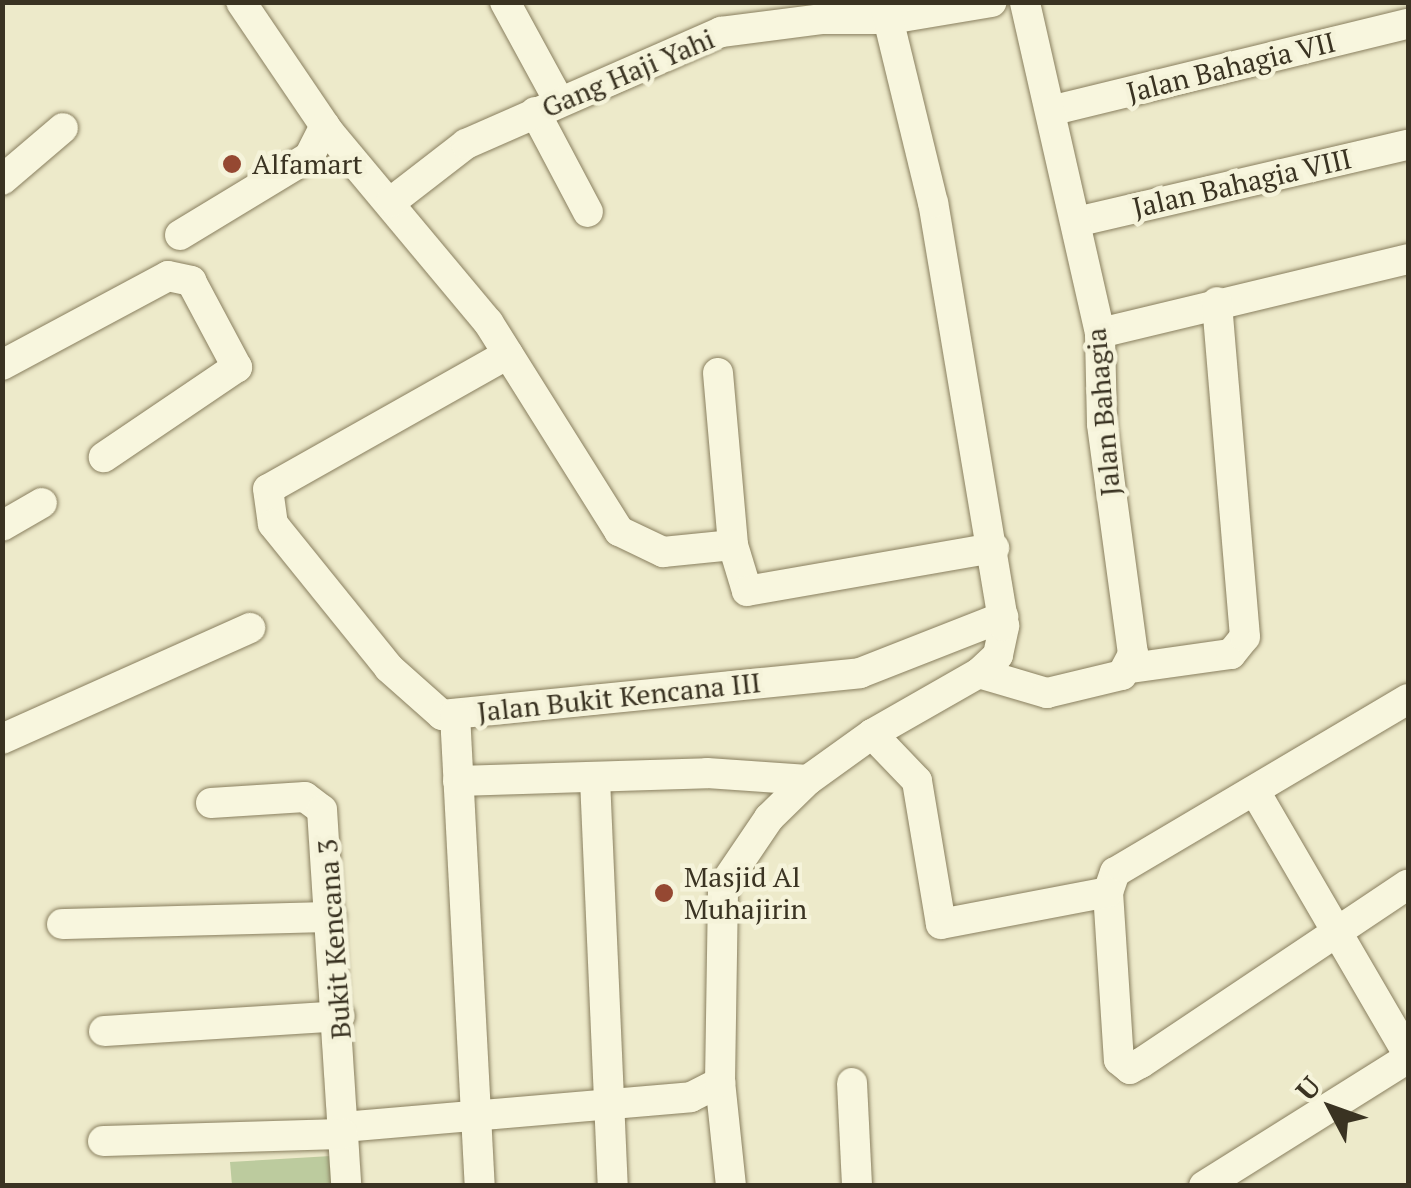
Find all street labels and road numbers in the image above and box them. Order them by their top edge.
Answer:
street label: Gang Haji Yahi [537,22,719,124]
street label: Jalan Bahagia VII [1123,25,1339,109]
street label: Jalan Bahagia VIII [1129,141,1355,225]
street label: Jalan Bahagia [1079,326,1127,498]
street label: Jalan Bukit Kencana III [476,665,762,729]
street label: Bukit Kencana 3 [310,838,358,1040]

